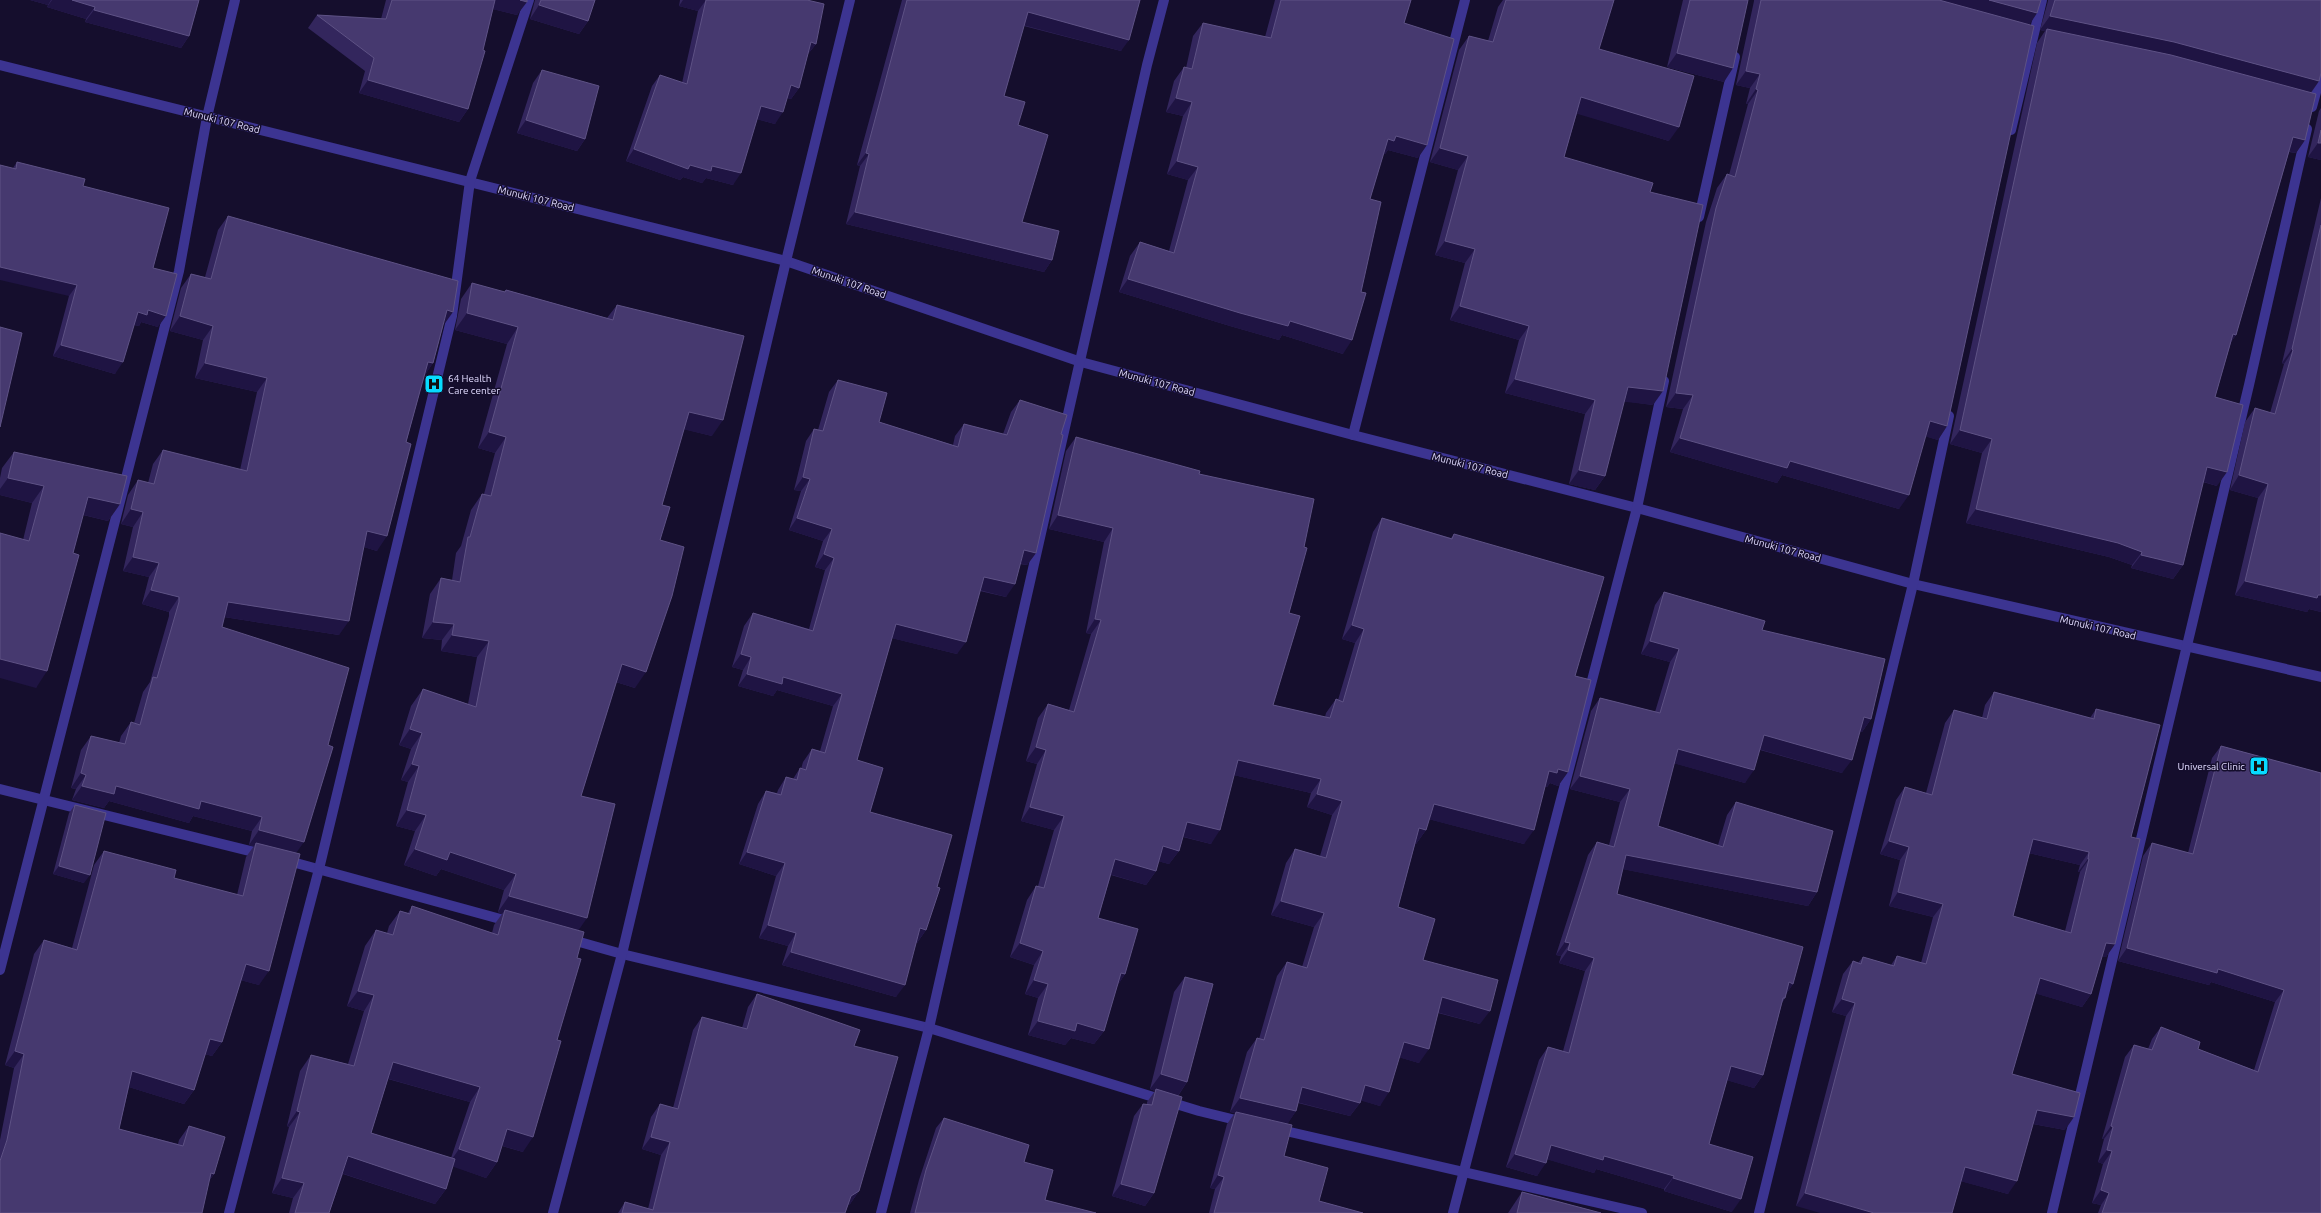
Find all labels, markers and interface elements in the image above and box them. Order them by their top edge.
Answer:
street label: Munuki 107 Road [183,106,261,135]
street label: Munuki 107 Road [497,184,575,213]
street label: Munuki 107 Road [810,265,888,300]
street label: Munuki 107 Road [1118,367,1196,398]
hospital icon: 64 Health Care center [423,373,445,395]
place label: 64 Health Care center [448,373,500,396]
street label: Munuki 107 Road [1431,451,1509,480]
street label: Munuki 107 Road [1744,533,1822,564]
street label: Munuki 107 Road [2059,613,2137,642]
hospital icon: Universal Clinic [2248,755,2270,777]
place label: Universal Clinic [2178,761,2245,772]

